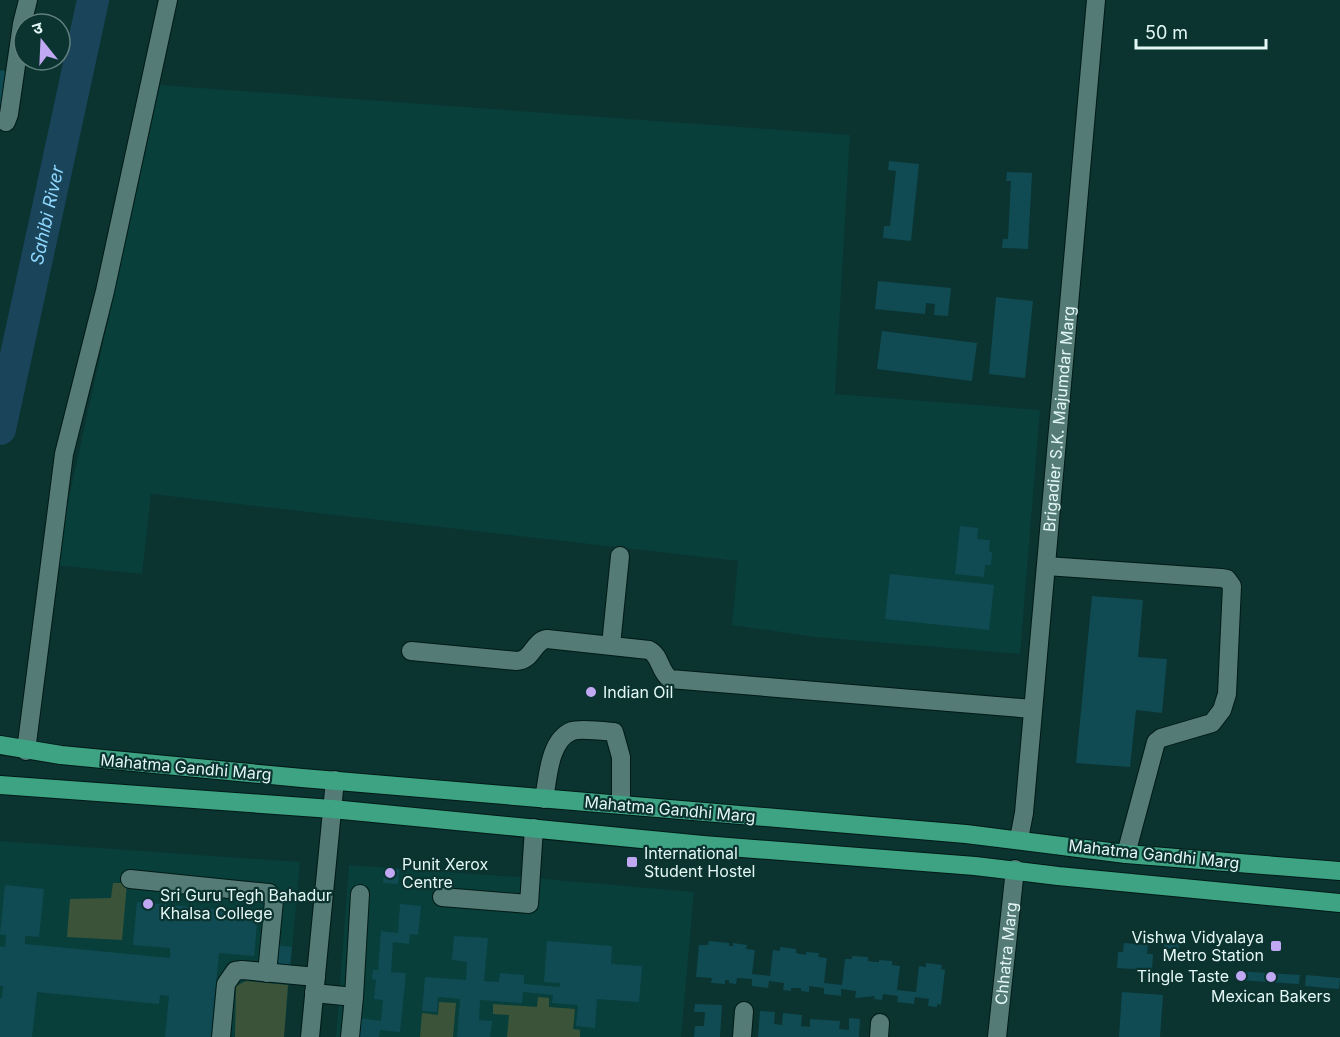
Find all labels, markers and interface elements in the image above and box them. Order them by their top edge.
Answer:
north arrow [12,12,72,72]
scale bar [1136,12,1266,50]
text: उ [30,17,46,39]
text: 50 m [1145,22,1188,43]
water label: Sahibi River [25,162,68,267]
street label: Brigadier S.K. Majumdar Marg [1039,305,1079,533]
place label: Indian Oil [603,682,673,702]
marker: Indian Oil [584,685,598,699]
street label: Mahatma Gandhi Marg [100,750,272,784]
street label: Mahatma Gandhi Marg [584,792,756,826]
street label: Mahatma Gandhi Marg [1068,835,1240,873]
place label: International Student Hostel [644,843,755,881]
place label: Punit Xerox Centre [402,854,489,892]
marker: International Student Hostel [625,855,639,869]
marker: Punit Xerox Centre [383,866,397,880]
place label: Sri Guru Tegh Bahadur Khalsa College [160,885,332,923]
marker: Sri Guru Tegh Bahadur Khalsa College [141,897,155,911]
street label: Chhatra Marg [990,901,1021,1006]
place label: Vishwa Vidyalaya Metro Station [1131,927,1264,965]
marker: Vishwa Vidyalaya Metro Station [1269,939,1283,953]
place label: Tingle Taste [1137,966,1229,986]
marker: Tingle Taste [1234,969,1248,983]
marker: Mexican Bakers [1264,970,1278,984]
place label: Mexican Bakers [1211,986,1331,1006]

